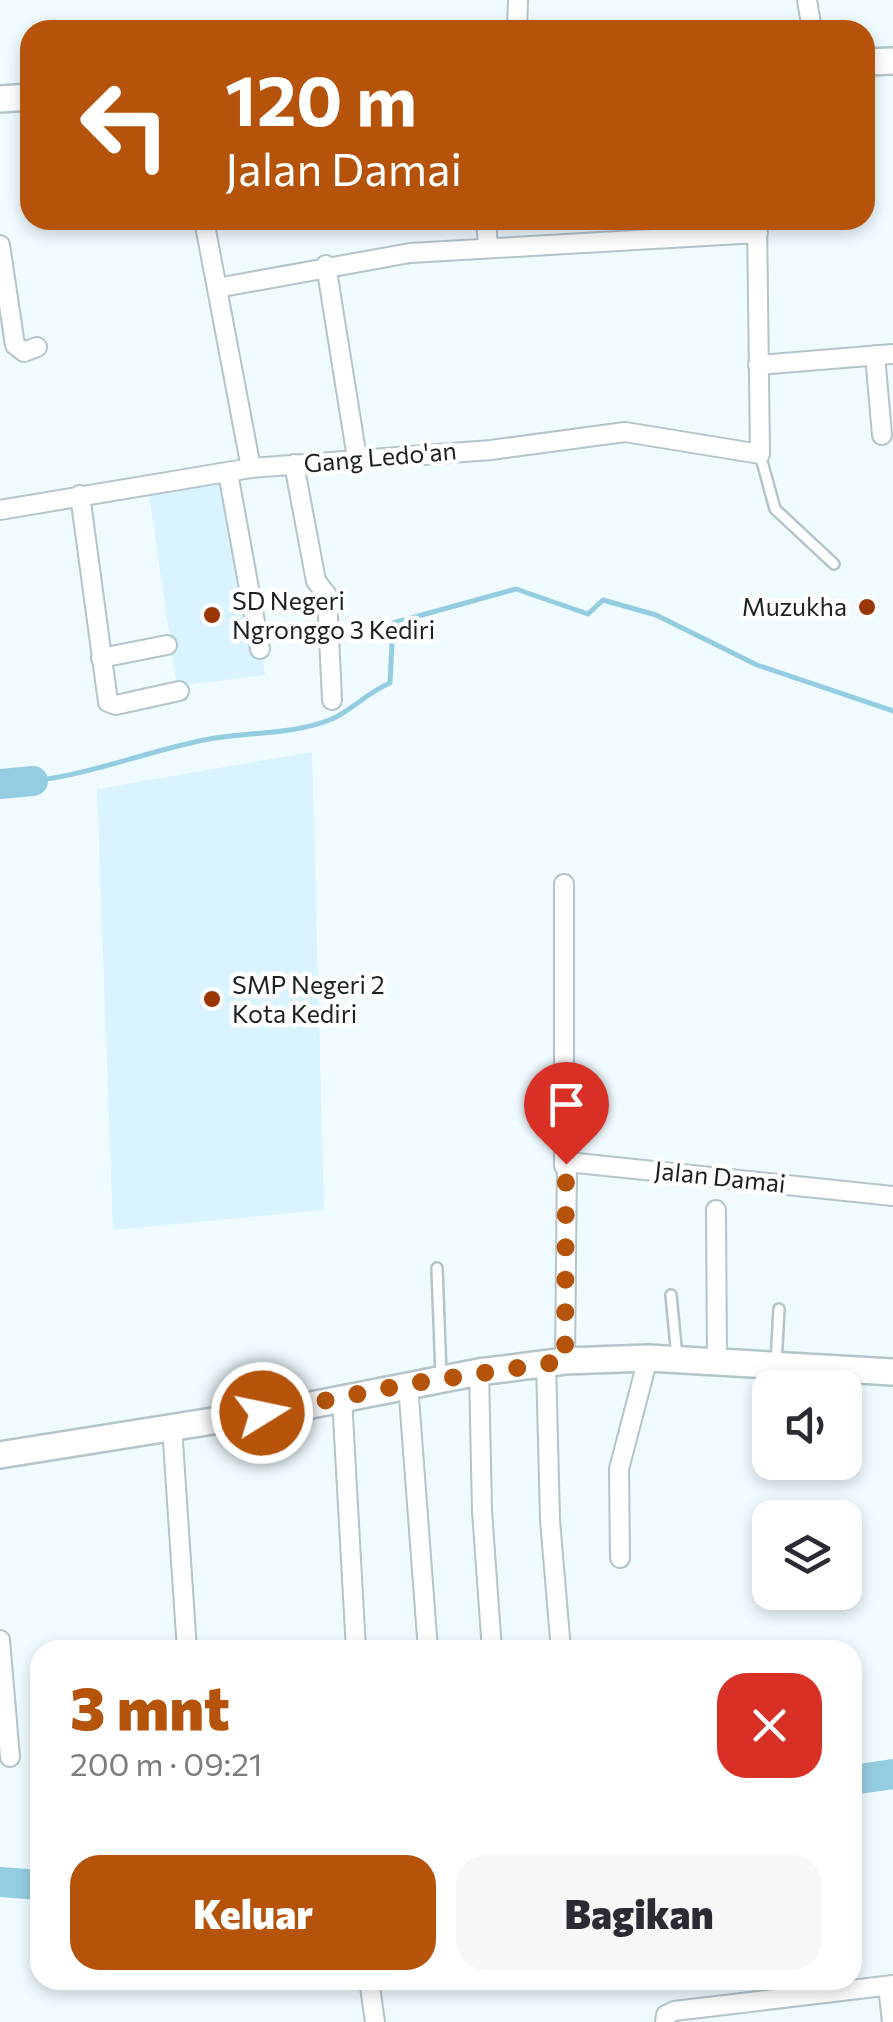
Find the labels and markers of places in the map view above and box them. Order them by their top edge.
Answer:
place label: SD Negeri Ngronggo 3 Kediri [232,585,435,644]
place label: Muzukha [742,591,847,621]
marker: Muzukha [856,596,878,618]
marker: SD Negeri Ngronggo 3 Kediri [201,604,223,626]
place label: SMP Negeri 2 Kota Kediri [232,969,385,1028]
marker: SMP Negeri 2 Kota Kediri [201,988,223,1010]
pin [524,1062,609,1165]

